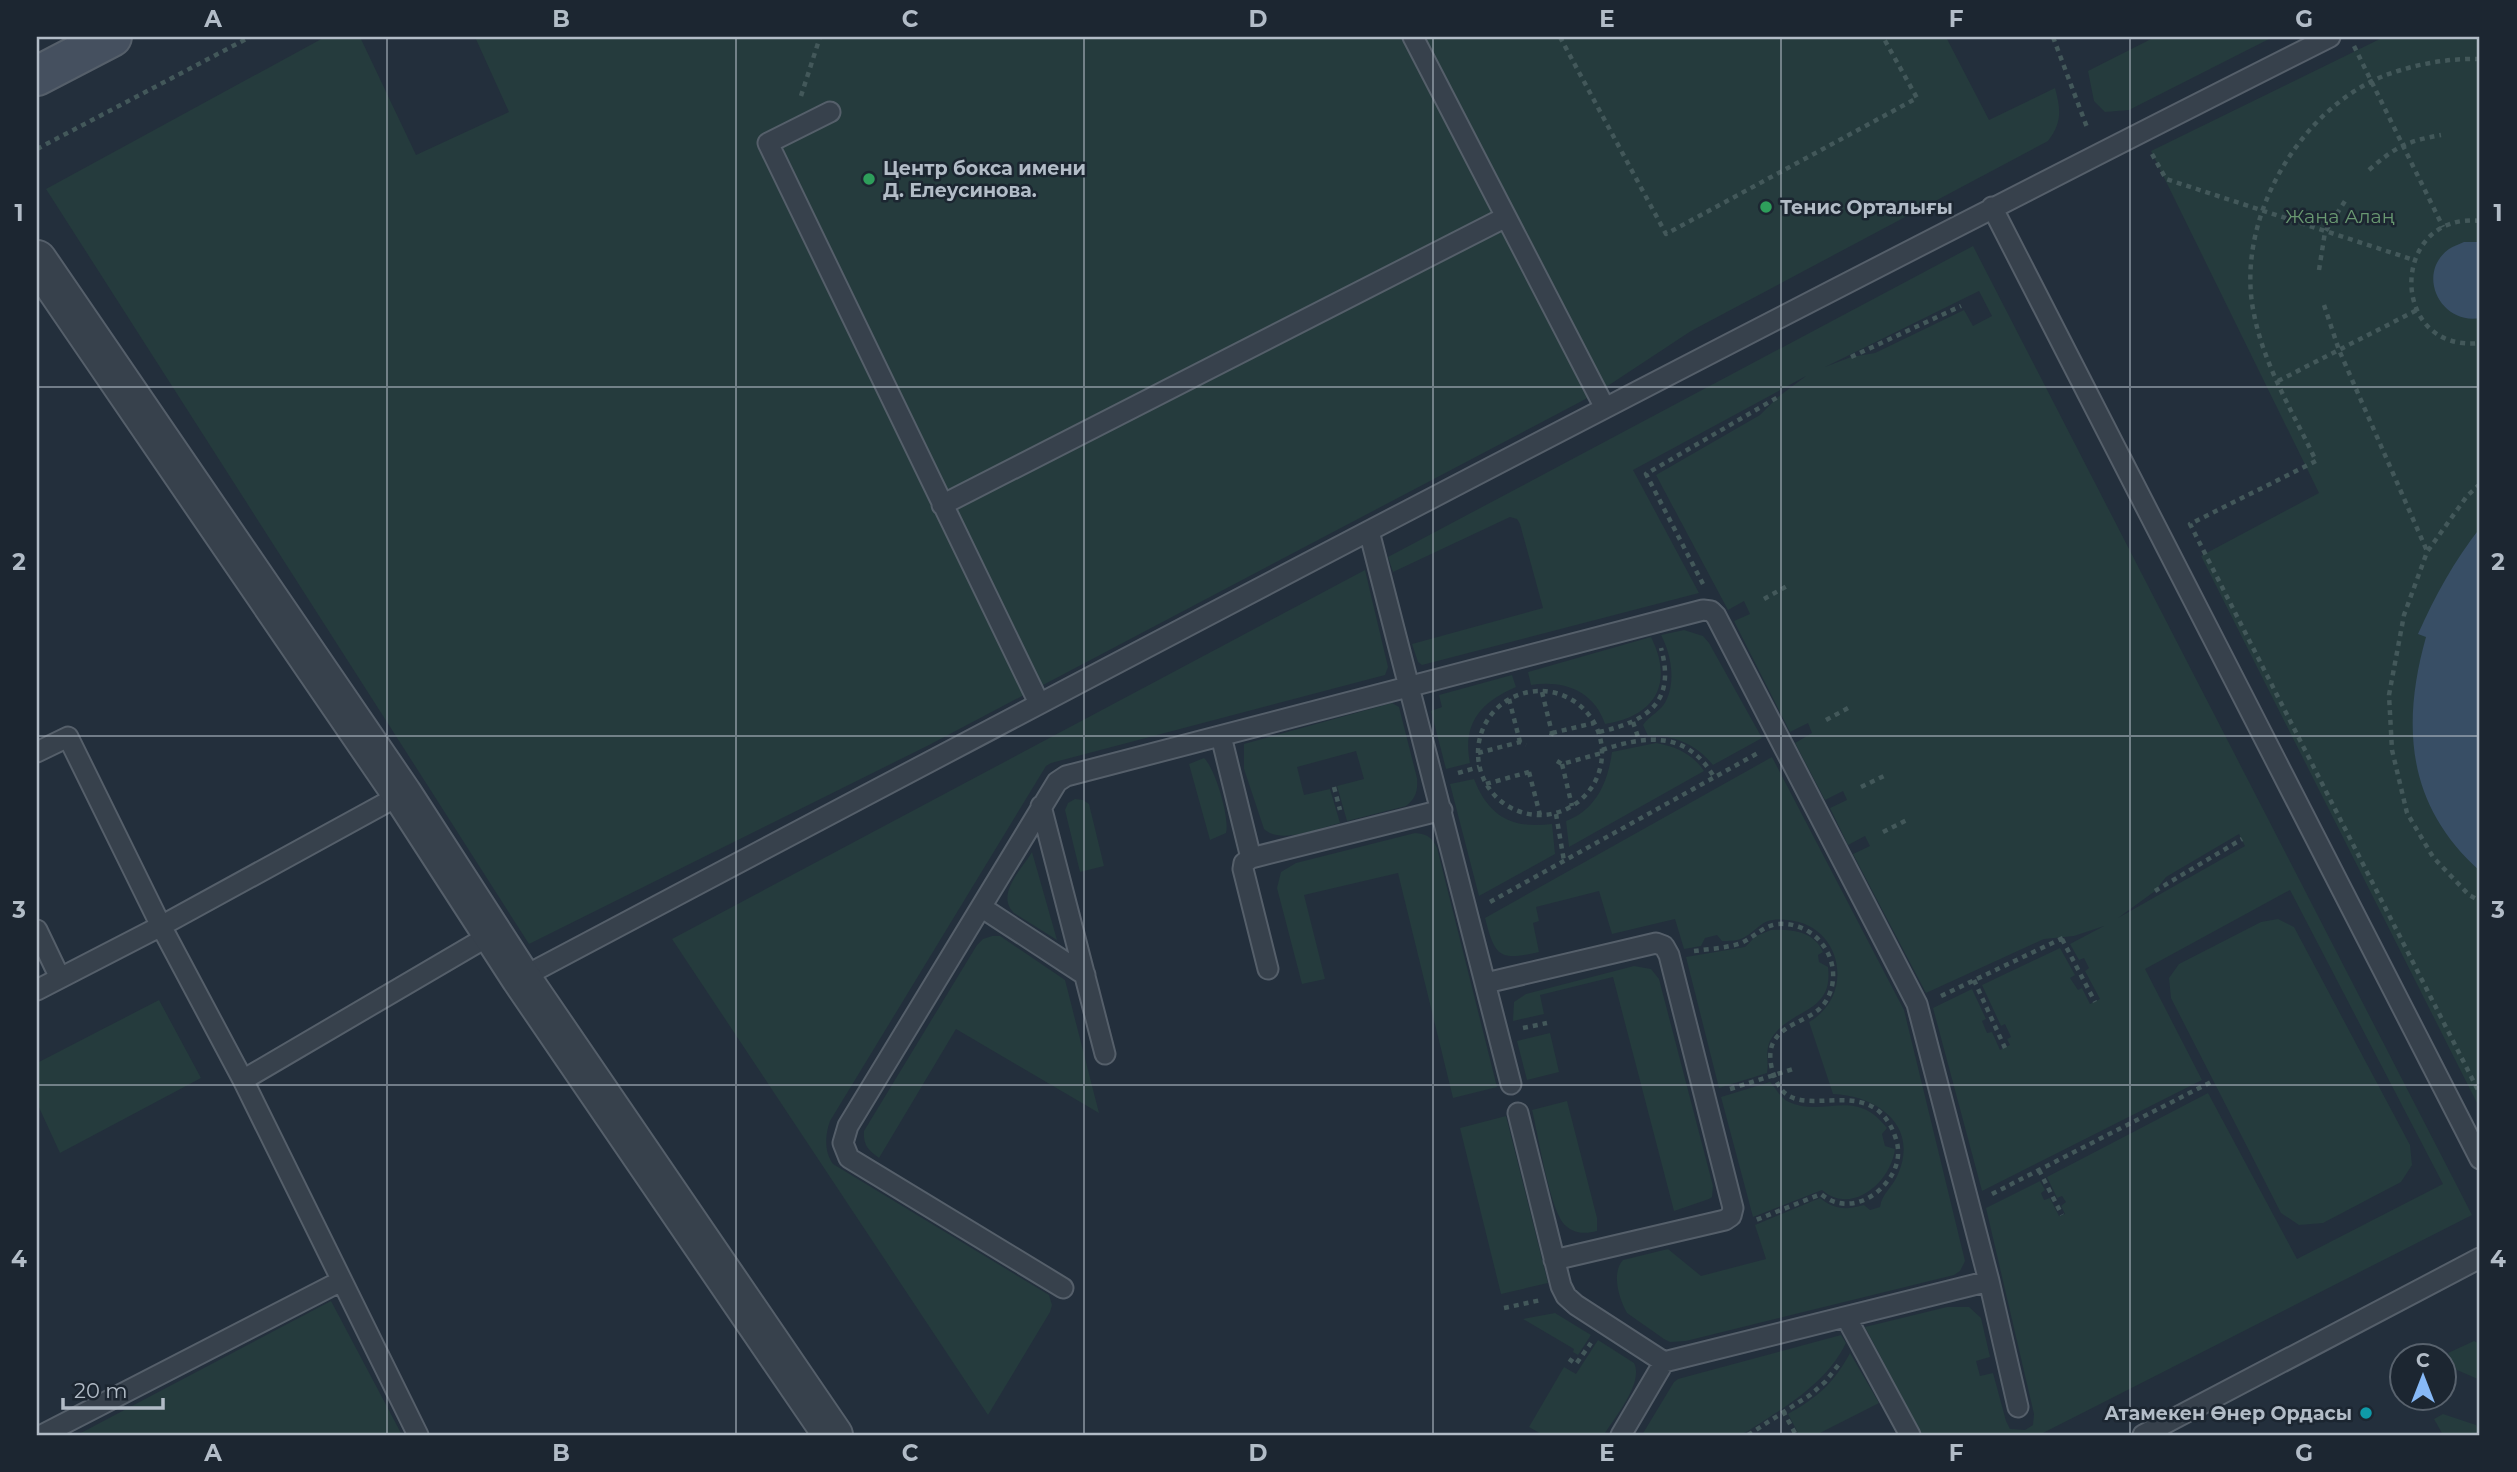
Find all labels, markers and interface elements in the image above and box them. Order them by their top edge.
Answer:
text: A [203,5,222,33]
text: B [552,5,570,33]
text: C [902,5,919,33]
text: D [1249,5,1268,33]
text: E [1599,5,1615,33]
text: F [1949,5,1964,33]
text: G [2295,5,2313,33]
place label: Центр бокса имени Д. Елеусинова. [883,157,1086,202]
marker: Центр бокса имени Д. Елеусинова. [861,171,877,187]
place label: Тенис Орталығы [1780,196,1953,219]
text: 1 [14,199,24,227]
marker: Тенис Орталығы [1758,199,1774,215]
text: 1 [2493,199,2503,227]
park label: Жаңа Алаң [2285,205,2395,228]
text: 2 [12,548,26,576]
text: 2 [2491,548,2505,576]
text: 3 [11,896,26,924]
text: 3 [2490,896,2505,924]
text: 4 [11,1245,27,1273]
text: 4 [2490,1245,2506,1273]
north arrow [2388,1342,2458,1412]
text: С [2416,1349,2430,1372]
scale bar [63,1367,163,1411]
text: 20 m [74,1378,128,1403]
place label: Атамекен Өнер Ордасы [2104,1402,2352,1425]
marker: Атамекен Өнер Ордасы [2358,1405,2374,1421]
text: A [203,1439,222,1467]
text: B [552,1439,570,1467]
text: C [902,1439,919,1467]
text: D [1249,1439,1268,1467]
text: E [1599,1439,1615,1467]
text: F [1949,1439,1964,1467]
text: G [2295,1439,2313,1467]

